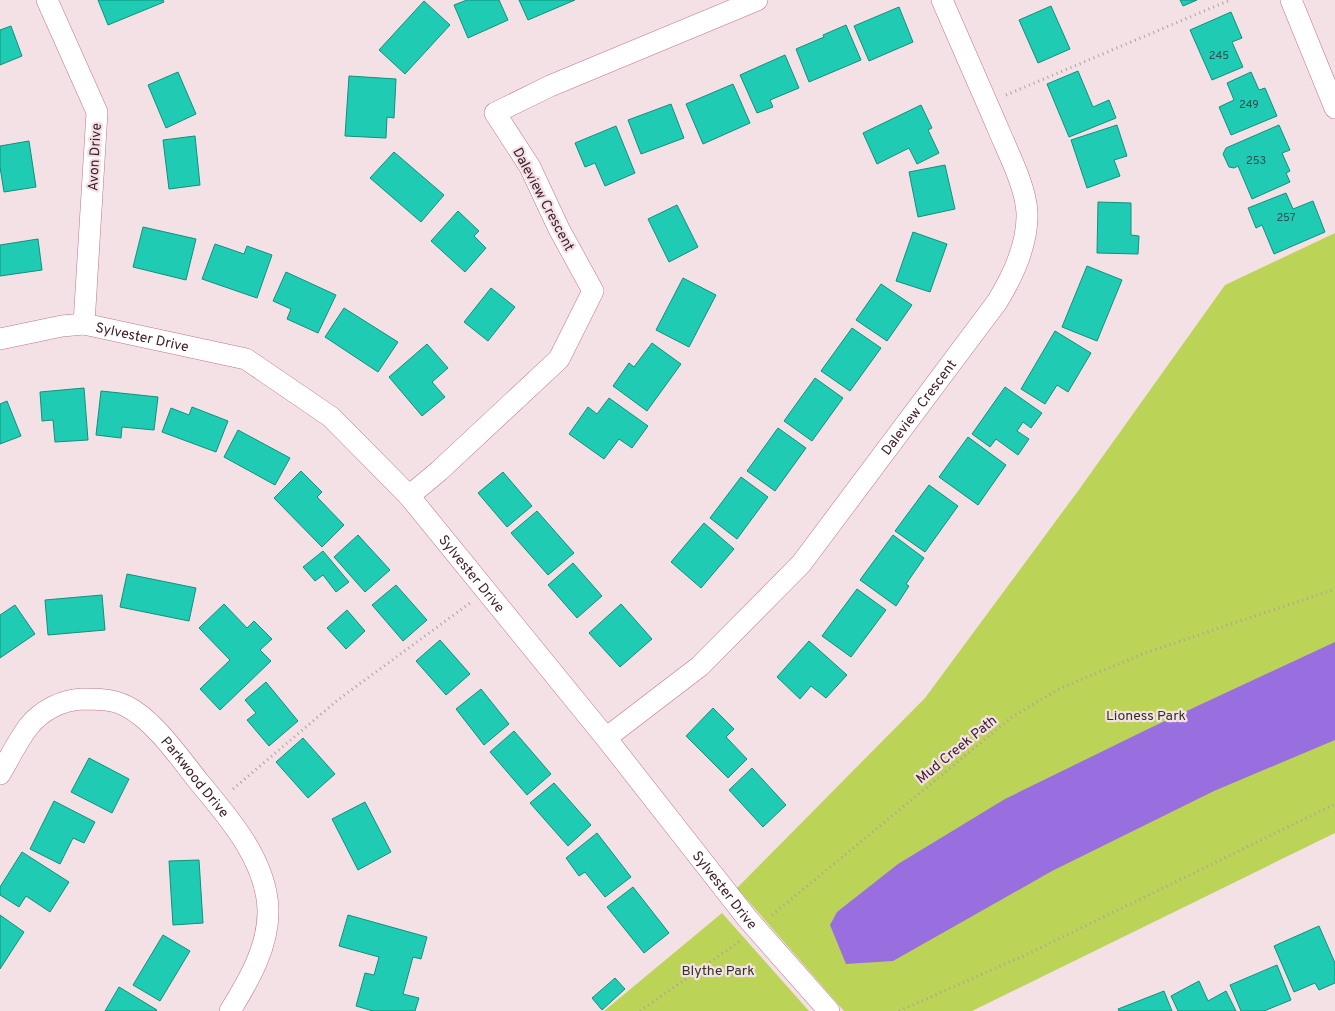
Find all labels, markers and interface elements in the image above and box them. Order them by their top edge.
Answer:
house number: 245 [1209,49,1229,63]
house number: 249 [1239,98,1259,112]
street label: Avon Drive [85,123,106,191]
street label: Daleview Crescent [508,145,577,254]
house number: 253 [1246,154,1266,168]
house number: 257 [1276,211,1296,225]
street label: Sylvester Drive [94,320,190,356]
street label: Daleview Crescent [878,357,961,459]
street label: Sylvester Drive [434,532,507,617]
park label: Lioness Park [1106,708,1186,725]
street label: Mud Creek Path [913,712,1001,788]
street label: Parkwood Drive [157,734,232,822]
street label: Sylvester Drive [688,848,760,933]
park label: Blythe Park [681,963,755,980]

